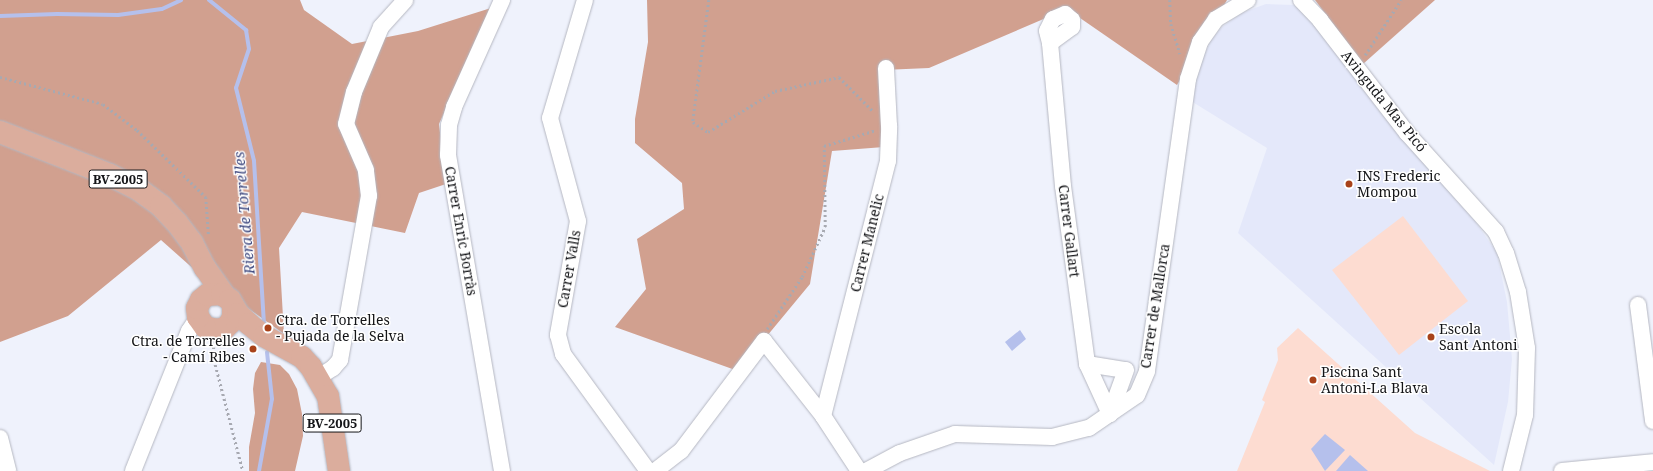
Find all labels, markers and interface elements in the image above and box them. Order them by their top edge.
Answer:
street label: Avinguda Mas Picó [1338,47,1430,155]
water label: Riera de Torrelles [230,151,258,275]
street label: Carrer Enric Borràs [441,165,481,297]
road number: BV-2005 [88,168,148,190]
place label: INS Frederic Mompou [1357,168,1440,200]
marker: INS Frederic Mompou [1344,179,1354,189]
street label: Carrer Gallart [1055,184,1083,278]
street label: Carrer Manelic [847,192,887,294]
street label: Carrer Valls [554,229,584,309]
street label: Carrer de Mallorca [1137,242,1173,370]
place label: Ctra. de Torrelles - Pujada de la Selva [276,312,405,344]
place label: Escola Sant Antoni [1439,321,1518,354]
marker: Ctra. de Torrelles - Pujada de la Selva [263,323,273,333]
marker: Escola Sant Antoni [1426,332,1436,342]
place label: Ctra. de Torrelles - Camí Ribes [131,333,245,366]
marker: Ctra. de Torrelles - Camí Ribes [248,344,258,354]
place label: Piscina Sant Antoni-La Blava [1321,364,1428,396]
marker: Piscina Sant Antoni-La Blava [1308,375,1318,385]
road number: BV-2005 [302,412,362,434]

